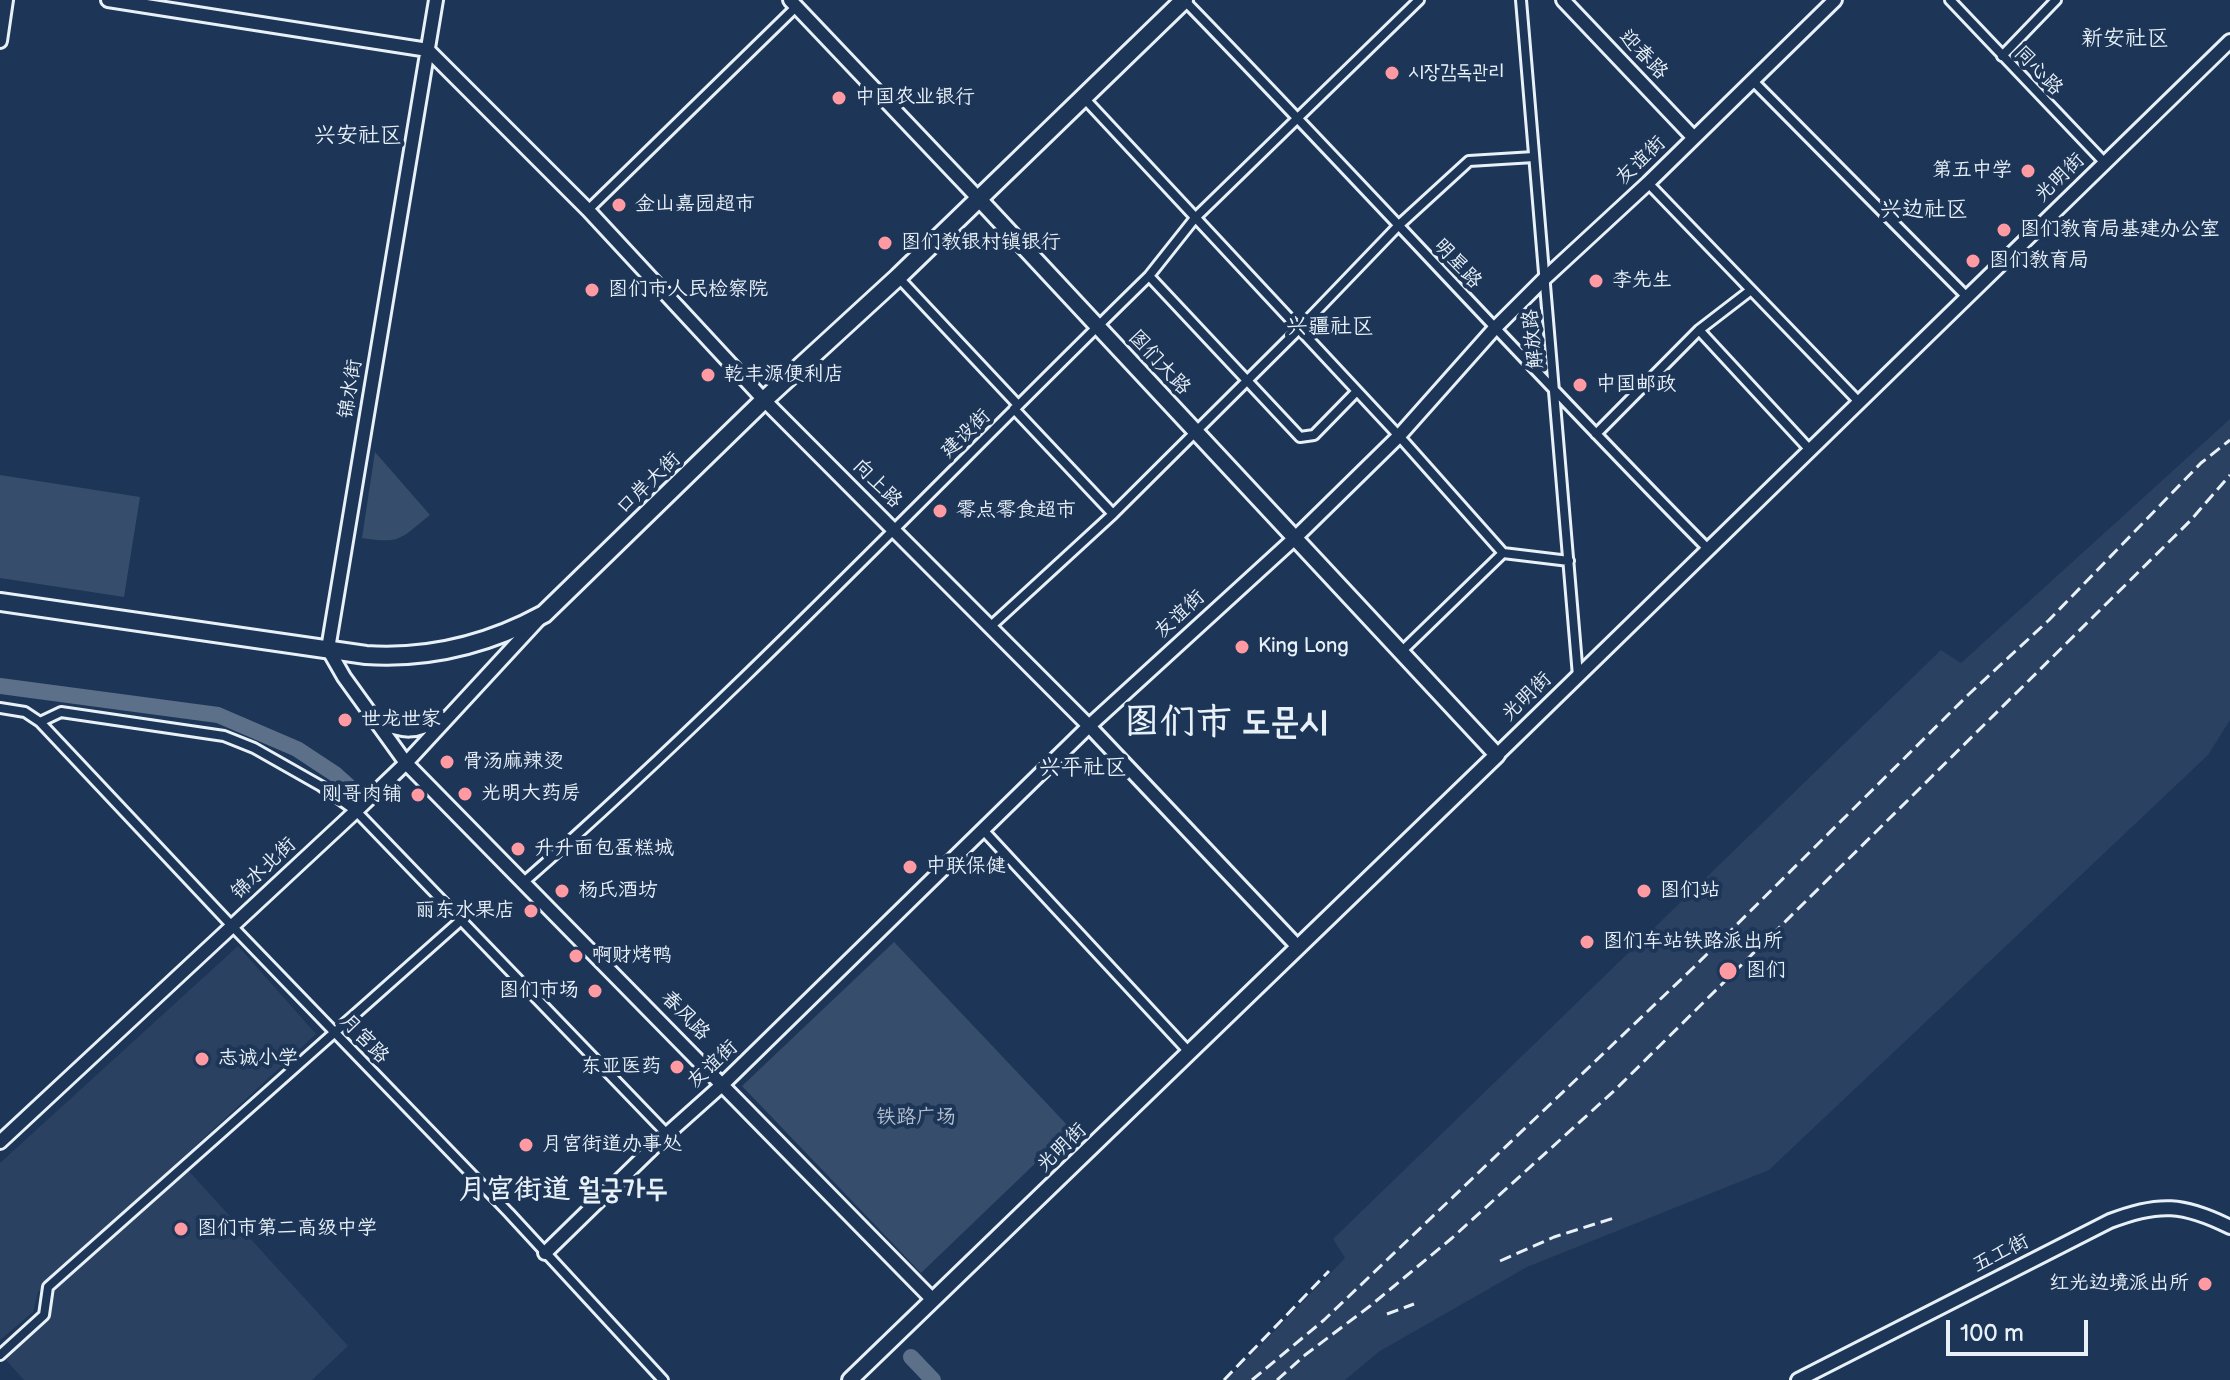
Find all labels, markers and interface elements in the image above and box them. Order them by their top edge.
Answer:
street label: 迎春路 [1614,25,1672,85]
district label: 新安社区 [2081,26,2169,52]
street label: 同心路 [2009,41,2067,101]
place label: 시장감독관리 [1408,61,1505,85]
marker: 시장감독관리 [1383,64,1401,82]
place label: 中国农业银行 [855,86,975,110]
marker: 中国农业银行 [830,89,848,107]
district label: 兴安社区 [314,123,402,149]
street label: 友谊街 [1611,132,1671,190]
street label: 光明街 [2030,149,2090,207]
place label: 第五中学 [1932,159,2012,183]
marker: 第五中学 [2019,162,2037,180]
place label: 金山嘉园超市 [635,193,755,217]
marker: 金山嘉园超市 [610,196,628,214]
district label: 兴边社区 [1880,197,1968,223]
place label: 图们教育局基建办公室 [2020,218,2220,242]
marker: 图们教育局基建办公室 [1995,221,2013,239]
place label: 图们教银村镇银行 [901,231,1061,255]
marker: 图们教银村镇银行 [876,234,894,252]
street label: 明星路 [1428,234,1486,294]
place label: 图们教育局 [1989,249,2089,273]
marker: 图们教育局 [1964,252,1982,270]
place label: 李先生 [1612,269,1672,293]
marker: 李先生 [1587,272,1605,290]
place label: 图们市人民检察院 [608,278,768,302]
marker: 图们市人民检察院 [583,281,601,299]
street label: 解放路 [1519,308,1549,370]
district label: 兴疆社区 [1286,314,1374,340]
street label: 图们大路 [1123,326,1195,400]
street label: 锦水街 [334,357,368,421]
place label: 乾丰源便利店 [724,363,844,387]
marker: 乾丰源便利店 [699,366,717,384]
place label: 中国邮政 [1596,373,1676,397]
marker: 中国邮政 [1571,376,1589,394]
street label: 建设街 [936,405,996,463]
street label: 口岸大街 [612,448,686,520]
street label: 向上路 [847,454,907,514]
place label: 零点零食超市 [956,499,1076,523]
marker: 零点零食超市 [931,502,949,520]
street label: 友谊街 [1150,586,1210,644]
place label: King Long [1258,635,1349,659]
marker: King Long [1233,638,1251,656]
street label: 光明街 [1497,668,1557,726]
district label: 图们市 도문시 [1124,702,1328,746]
place label: 世龙世家 [361,708,441,732]
marker: 世龙世家 [336,711,354,729]
place label: 骨汤麻辣烫 [463,750,563,774]
marker: 骨汤麻辣烫 [438,753,456,771]
district label: 兴平社区 [1039,755,1127,781]
place label: 光明大药房 [481,782,581,806]
place label: 刚哥肉铺 [322,783,402,807]
marker: 光明大药房 [456,785,474,803]
marker: 刚哥肉铺 [409,786,427,804]
street label: 锦水北街 [227,833,301,905]
place label: 升升面包蛋糕城 [534,837,674,861]
marker: 升升面包蛋糕城 [509,840,527,858]
place label: 中联保健 [926,855,1006,879]
marker: 中联保健 [901,858,919,876]
place label: 杨氏酒坊 [578,879,658,903]
place label: 图们站 [1660,879,1720,903]
marker: 杨氏酒坊 [553,882,571,900]
marker: 图们站 [1635,882,1653,900]
place label: 丽东水果店 [415,899,515,923]
marker: 丽东水果店 [522,902,540,920]
place label: 图们车站铁路派出所 [1603,930,1783,954]
marker: 图们车站铁路派出所 [1578,933,1596,951]
place label: 啊财烤鸭 [592,944,672,968]
marker: 啊财烤鸭 [567,947,585,965]
place label: 图们 [1746,959,1786,983]
marker: 图们 [1717,960,1739,982]
place label: 图们市场 [499,979,579,1003]
marker: 图们市场 [586,982,604,1000]
street label: 春风路 [656,986,714,1046]
street label: 月宫路 [335,1009,393,1069]
street label: 友谊街 [683,1036,743,1094]
place label: 志诚小学 [218,1047,298,1071]
marker: 志诚小学 [193,1050,211,1068]
place label: 东亚医药 [581,1055,661,1079]
marker: 东亚医药 [668,1058,686,1076]
park label: 铁路广场 [876,1106,956,1130]
street label: 光明街 [1032,1119,1092,1177]
place label: 月宫街道办事处 [542,1133,682,1157]
marker: 月宫街道办事处 [517,1136,535,1154]
district label: 月宫街道 월궁가두 [458,1174,668,1208]
place label: 图们市第二高级中学 [197,1217,377,1241]
marker: 图们市第二高级中学 [172,1220,190,1238]
street label: 五工街 [1969,1230,2033,1278]
place label: 红光边境派出所 [2049,1272,2189,1296]
marker: 红光边境派出所 [2196,1275,2214,1293]
scale bar [1950,1304,2092,1354]
text: 100 m [1960,1319,2024,1348]

